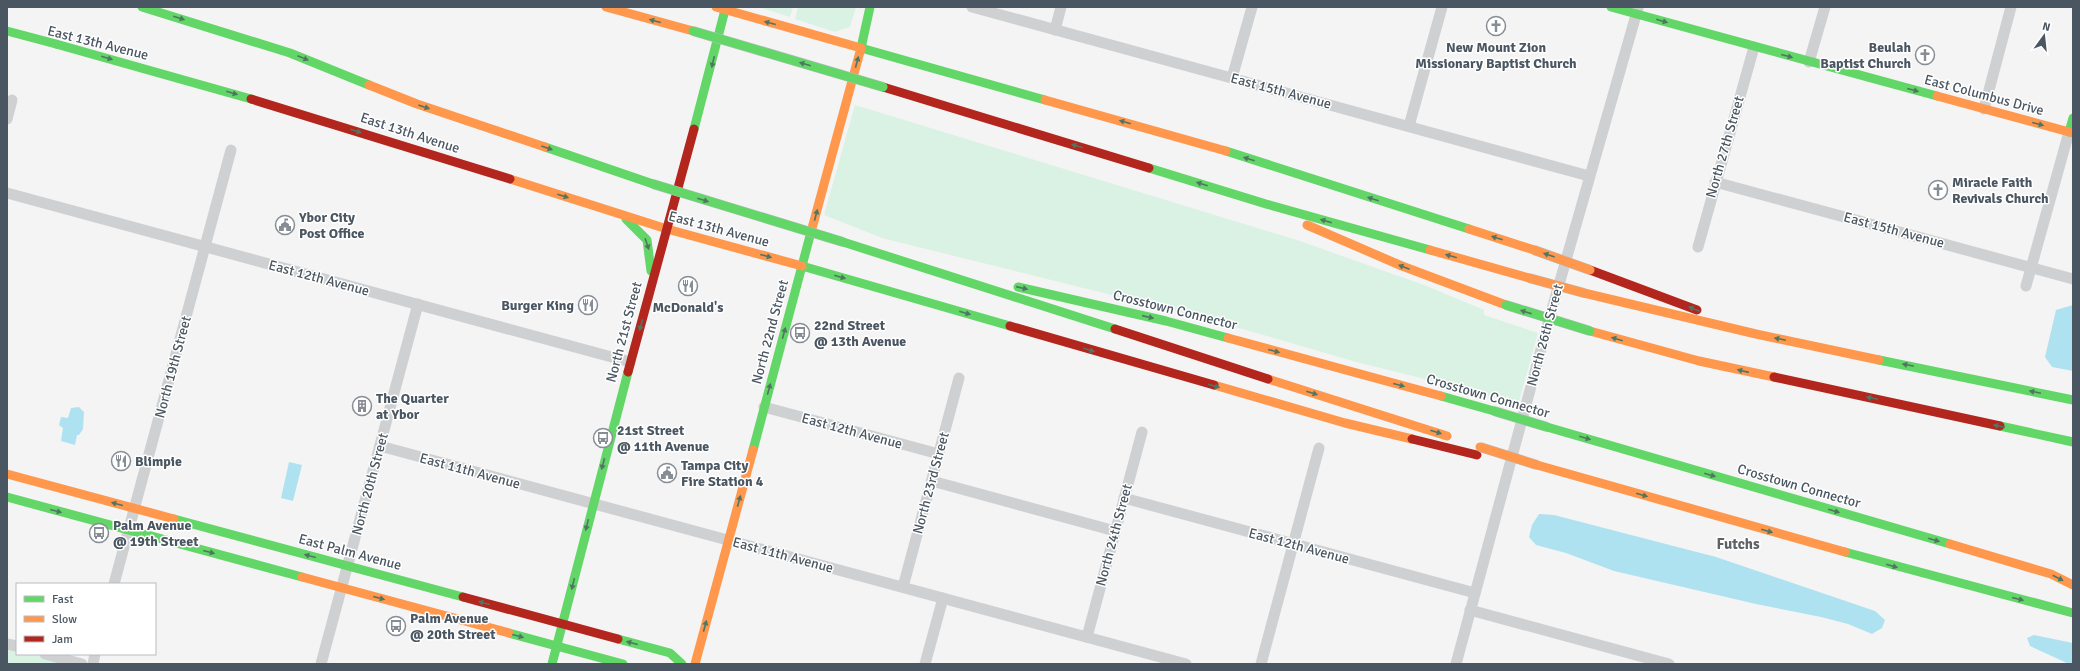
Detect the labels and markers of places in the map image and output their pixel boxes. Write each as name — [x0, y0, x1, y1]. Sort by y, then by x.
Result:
church icon: New Mount Zion Missionary Baptist Church — [1485, 15, 1507, 37]
place label: New Mount Zion Missionary Baptist Church — [1415, 39, 1577, 72]
place label: Beulah Baptist Church — [1820, 39, 1911, 72]
church icon: Beulah Baptist Church — [1914, 44, 1936, 66]
place label: Miracle Faith Revivals Church — [1952, 174, 2049, 207]
church icon: Miracle Faith Revivals Church — [1927, 179, 1949, 201]
place label: Ybor City Post Office — [298, 209, 365, 242]
public building icon: Ybor City Post Office — [274, 214, 296, 236]
restaurant icon: McDonald's — [677, 275, 699, 297]
restaurant icon: Burger King — [577, 294, 599, 316]
place label: Burger King — [501, 297, 574, 314]
place label: McDonald's — [652, 299, 724, 316]
place label: 22nd Street @ 13th Avenue — [814, 317, 906, 350]
bus stop icon: 22nd Street @ 13th Avenue — [789, 322, 811, 344]
place label: The Quarter at Ybor — [376, 390, 449, 423]
building icon: The Quarter at Ybor — [351, 395, 373, 417]
place label: 21st Street @ 11th Avenue — [617, 422, 709, 455]
bus stop icon: 21st Street @ 11th Avenue — [592, 427, 614, 449]
restaurant icon: Blimpie — [110, 450, 132, 472]
place label: Blimpie — [135, 453, 182, 470]
place label: Tampa City Fire Station 4 — [681, 457, 764, 490]
public building icon: Tampa City Fire Station 4 — [656, 462, 678, 484]
place label: Palm Avenue @ 19th Street — [113, 517, 199, 550]
bus stop icon: Palm Avenue @ 19th Street — [88, 522, 110, 544]
place label: Palm Avenue @ 20th Street — [410, 610, 496, 643]
bus stop icon: Palm Avenue @ 20th Street — [385, 615, 407, 637]

